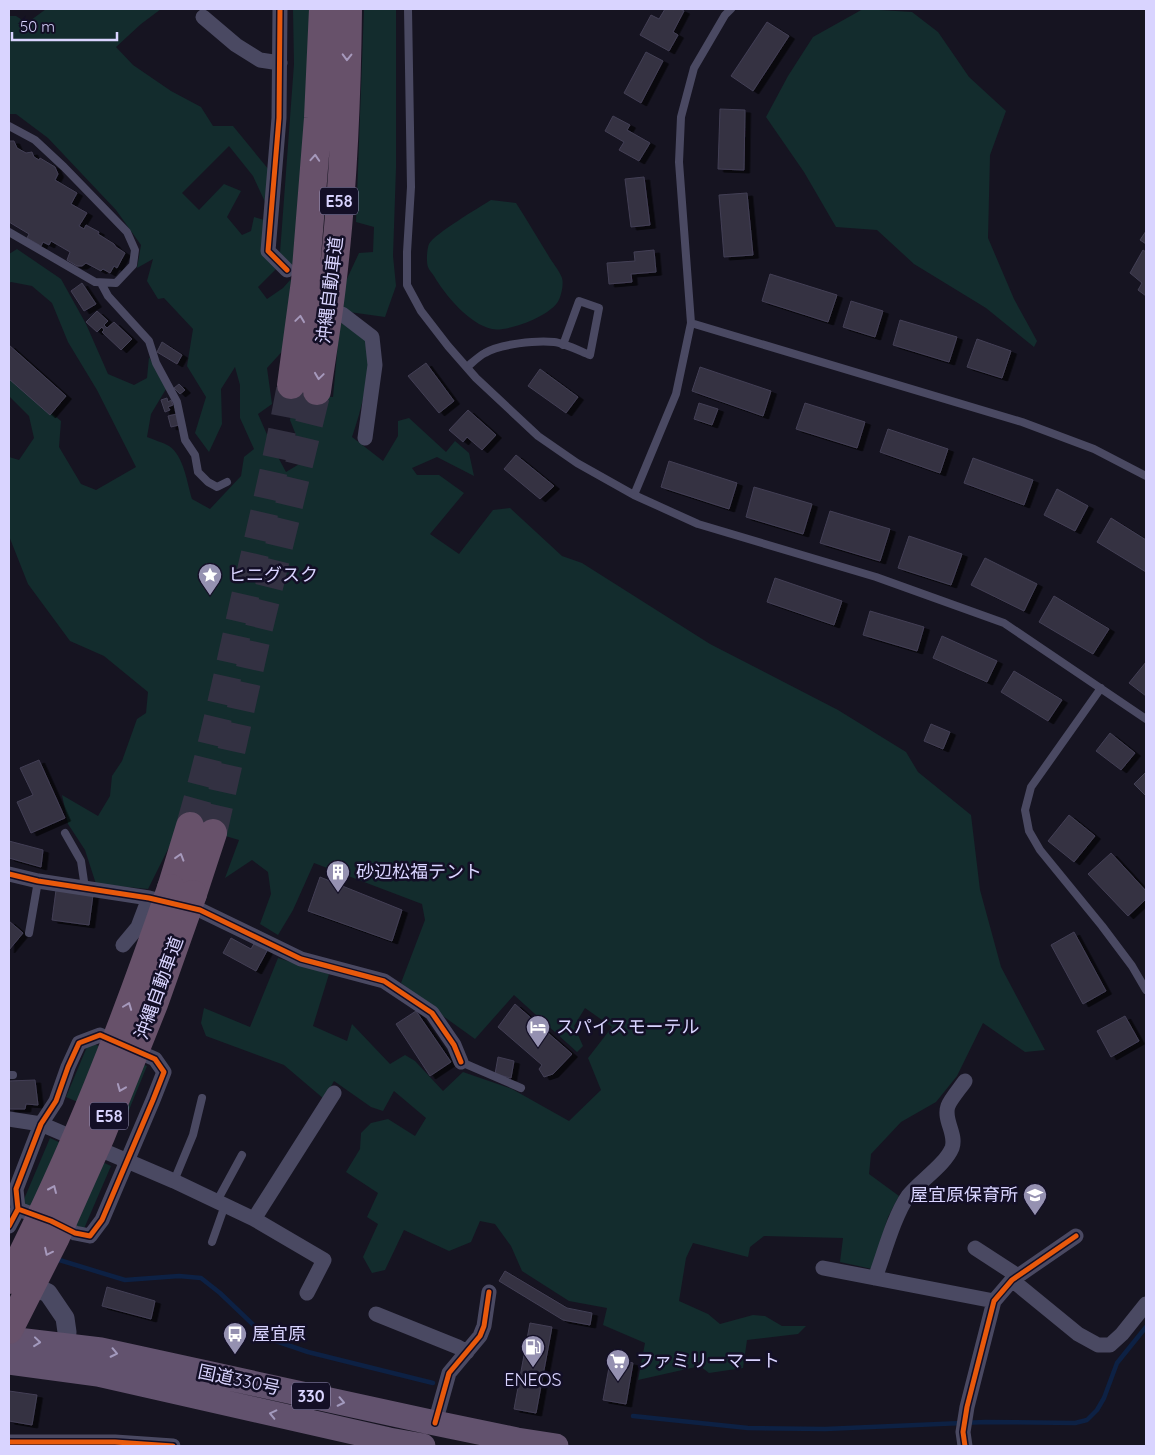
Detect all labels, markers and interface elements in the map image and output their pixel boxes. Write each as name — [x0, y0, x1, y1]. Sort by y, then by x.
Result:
scale bar — [12, 10, 118, 42]
text: 50 m — [20, 17, 55, 36]
one-way arrow — [342, 54, 353, 62]
one-way arrow — [310, 153, 321, 161]
road number: E58 — [320, 188, 358, 215]
street label: 沖縄自動車道 — [312, 235, 347, 345]
one-way arrow — [294, 315, 305, 323]
one-way arrow — [314, 372, 325, 380]
place icon: ヒニグスク — [197, 562, 223, 596]
place label: ヒニグスク — [228, 563, 318, 586]
one-way arrow — [175, 853, 185, 862]
building icon: 砂辺松福テント — [325, 859, 351, 893]
place label: 砂辺松福テント — [356, 860, 482, 883]
street label: 沖縄自動車道 — [129, 933, 188, 1043]
one-way arrow — [122, 1002, 132, 1011]
hotel icon: スパイスモーテル — [525, 1014, 551, 1048]
place label: スパイスモーテル — [556, 1015, 699, 1038]
one-way arrow — [116, 1083, 127, 1092]
road number: E58 — [90, 1102, 128, 1130]
school or university icon: 屋宜原保育所 — [1022, 1182, 1048, 1216]
place label: 屋宜原保育所 — [910, 1183, 1018, 1206]
one-way arrow — [46, 1185, 57, 1194]
one-way arrow — [44, 1247, 54, 1256]
bus stop icon: 屋宜原 — [222, 1321, 248, 1355]
place label: 屋宜原 — [252, 1322, 306, 1345]
fuel station icon: ENEOS — [520, 1334, 546, 1368]
one-way arrow — [34, 1336, 42, 1347]
one-way arrow — [109, 1347, 118, 1358]
supermarket icon: ファミリーマート — [605, 1348, 631, 1382]
place label: ファミリーマート — [636, 1349, 780, 1372]
street label: 国道330号 — [196, 1360, 282, 1399]
place label: ENEOS — [504, 1368, 562, 1391]
road number: 330 — [292, 1382, 330, 1410]
one-way arrow — [337, 1396, 346, 1407]
one-way arrow — [268, 1409, 277, 1420]

